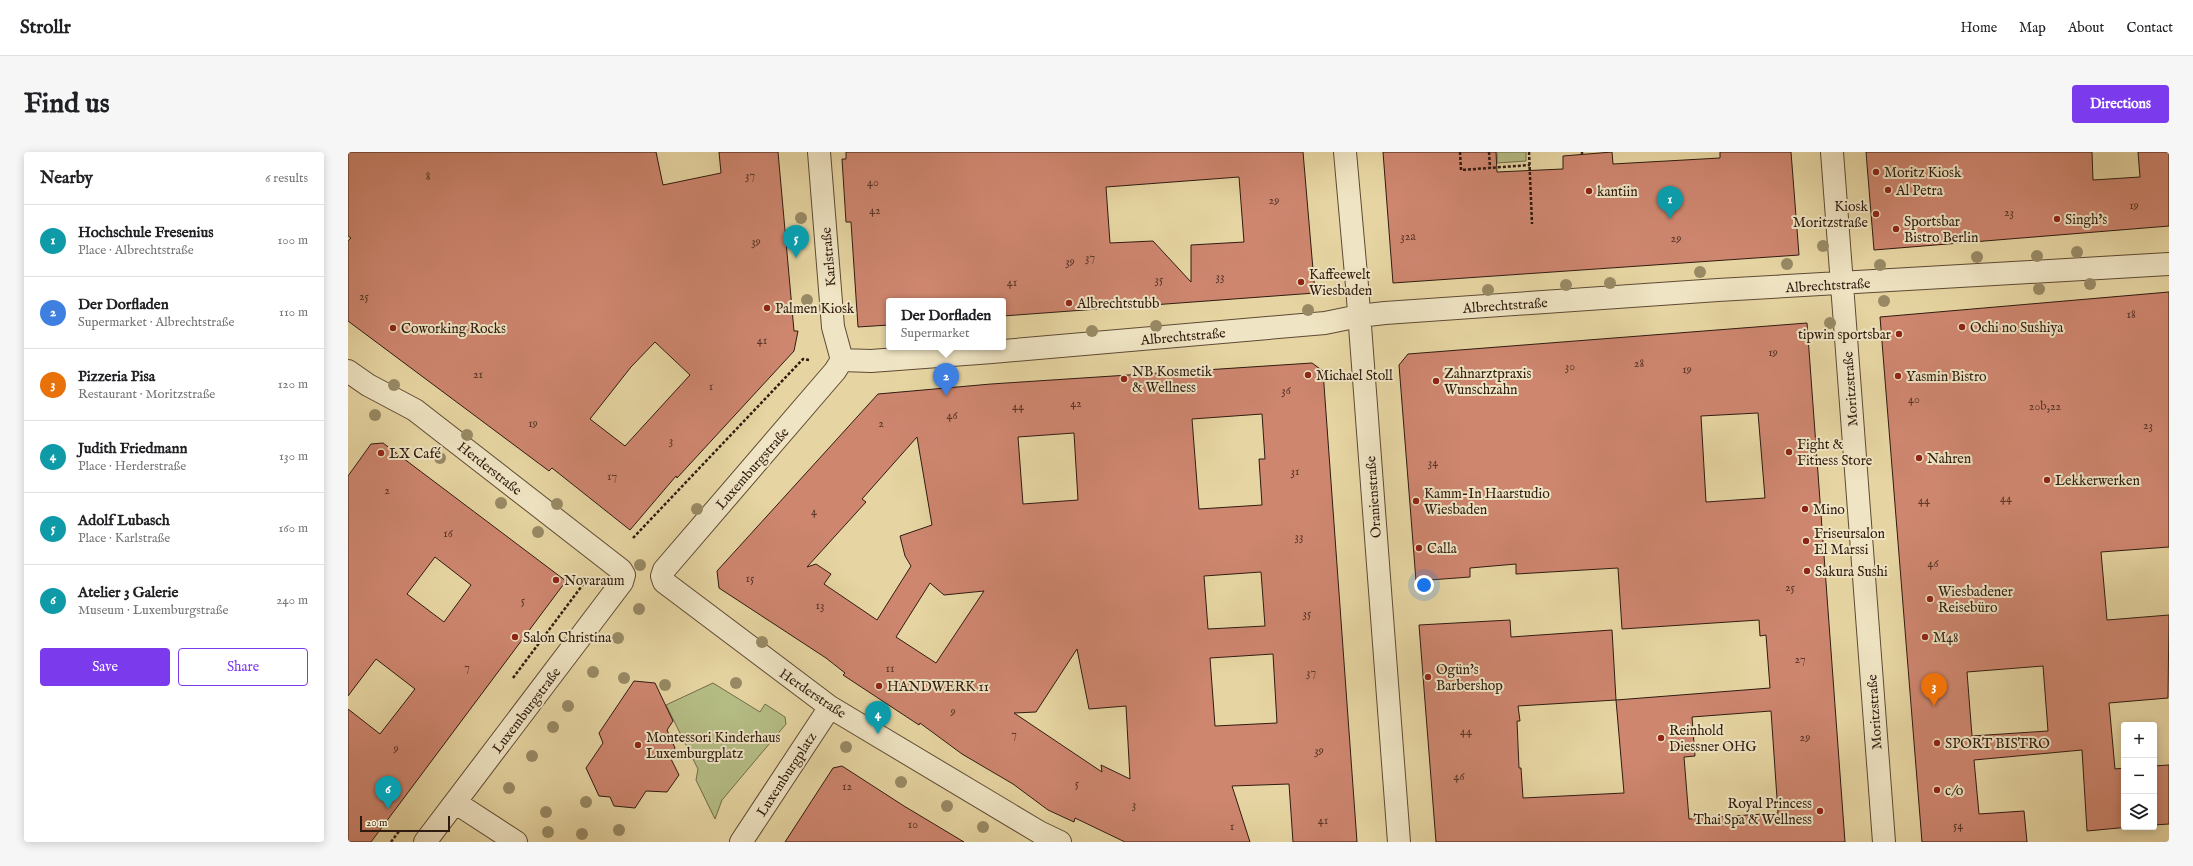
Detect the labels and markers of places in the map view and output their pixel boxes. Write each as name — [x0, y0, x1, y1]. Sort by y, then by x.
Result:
place label: Moritz Kiosk — [1884, 164, 1962, 182]
marker: Moritz Kiosk — [1871, 167, 1881, 177]
place label: Al Petra — [1895, 182, 1944, 200]
place label: kantiin — [1597, 183, 1638, 201]
marker: Al Petra — [1883, 185, 1893, 195]
marker: kantiin — [1584, 186, 1594, 196]
pin: 1 — [1657, 186, 1683, 219]
place label: Kiosk Moritzstraße — [1793, 198, 1869, 232]
marker: Kiosk Moritzstraße — [1871, 209, 1881, 219]
place label: Singh's — [2065, 211, 2107, 229]
place label: Sportsbar Bistro Berlin — [1904, 213, 1979, 247]
marker: Singh's — [2052, 214, 2062, 224]
marker: Sportsbar Bistro Berlin — [1891, 224, 1901, 234]
pin: 5 — [783, 225, 809, 258]
place label: Kaffeewelt Wiesbaden — [1309, 266, 1373, 300]
marker: Kaffeewelt Wiesbaden — [1296, 277, 1306, 287]
place label: Albrechtstubb — [1076, 295, 1159, 313]
marker: Albrechtstubb — [1064, 298, 1074, 308]
place label: Palmen Kiosk — [775, 300, 855, 318]
marker: Palmen Kiosk — [762, 303, 772, 313]
place label: Ochi no Sushiya — [1970, 319, 2064, 337]
place label: Coworking Rocks — [401, 320, 506, 338]
marker: Ochi no Sushiya — [1957, 322, 1967, 332]
marker: Coworking Rocks — [388, 323, 398, 333]
place label: tipwin sportsbar — [1798, 326, 1891, 344]
marker: tipwin sportsbar — [1894, 329, 1904, 339]
pin: 2 — [933, 363, 959, 396]
place label: NB Kosmetik & Wellness — [1132, 363, 1213, 397]
place label: Zahnarztpraxis Wunschzahn — [1444, 365, 1532, 399]
place label: Michael Stoll — [1316, 367, 1393, 385]
place label: Yasmin Bistro — [1906, 368, 1987, 386]
marker: Michael Stoll — [1303, 370, 1313, 380]
marker: Yasmin Bistro — [1893, 371, 1903, 381]
marker: NB Kosmetik & Wellness — [1119, 374, 1129, 384]
marker: Zahnarztpraxis Wunschzahn — [1431, 376, 1441, 386]
place label: Fight & Fitness Store — [1797, 436, 1873, 470]
place label: LX Café — [389, 445, 441, 463]
marker: Fight & Fitness Store — [1784, 447, 1794, 457]
marker: LX Café — [376, 448, 386, 458]
place label: Nahren — [1927, 450, 1972, 468]
marker: Nahren — [1914, 453, 1924, 463]
place label: Lekkerwerken — [2055, 472, 2140, 490]
marker: Lekkerwerken — [2042, 475, 2052, 485]
place label: Kamm-In Haarstudio Wiesbaden — [1424, 485, 1550, 519]
marker: Kamm-In Haarstudio Wiesbaden — [1411, 496, 1421, 506]
place label: Mino — [1813, 501, 1845, 519]
marker: Mino — [1800, 504, 1810, 514]
place label: Friseursalon El Marssi — [1814, 525, 1886, 559]
marker: Friseursalon El Marssi — [1801, 536, 1811, 546]
place label: Calla — [1427, 540, 1458, 558]
marker: Calla — [1414, 543, 1424, 553]
place label: Sakura Sushi — [1815, 563, 1888, 581]
marker: Sakura Sushi — [1802, 566, 1812, 576]
place label: Novaraum — [564, 572, 625, 590]
marker: Novaraum — [551, 575, 561, 585]
place label: Wiesbadener Reisebüro — [1938, 583, 2013, 617]
marker: Wiesbadener Reisebüro — [1925, 594, 1935, 604]
place label: Salon Christina — [523, 629, 612, 647]
place label: M48 — [1933, 629, 1959, 647]
marker: Salon Christina — [510, 632, 520, 642]
marker: M48 — [1920, 632, 1930, 642]
place label: Ogün's Barbershop — [1436, 661, 1503, 695]
marker: Ogün's Barbershop — [1423, 672, 1433, 682]
pin: 3 — [1921, 673, 1947, 706]
place label: HANDWERK 11 — [887, 678, 989, 696]
marker: HANDWERK 11 — [874, 681, 884, 691]
pin: 4 — [865, 701, 891, 734]
place label: Reinhold Diessner OHG — [1669, 722, 1758, 756]
place label: Montessori Kinderhaus Luxemburgplatz — [646, 729, 781, 763]
marker: Reinhold Diessner OHG — [1656, 733, 1666, 743]
place label: SPORT BISTRO — [1945, 735, 2050, 753]
marker: SPORT BISTRO — [1932, 738, 1942, 748]
marker: Montessori Kinderhaus Luxemburgplatz — [633, 740, 643, 750]
pin: 6 — [375, 776, 401, 809]
place label: c/o — [1945, 782, 1964, 800]
marker: c/o — [1932, 785, 1942, 795]
place label: Royal Princess Thai Spa & Wellness — [1694, 795, 1812, 829]
marker: Royal Princess Thai Spa & Wellness — [1815, 806, 1825, 816]

